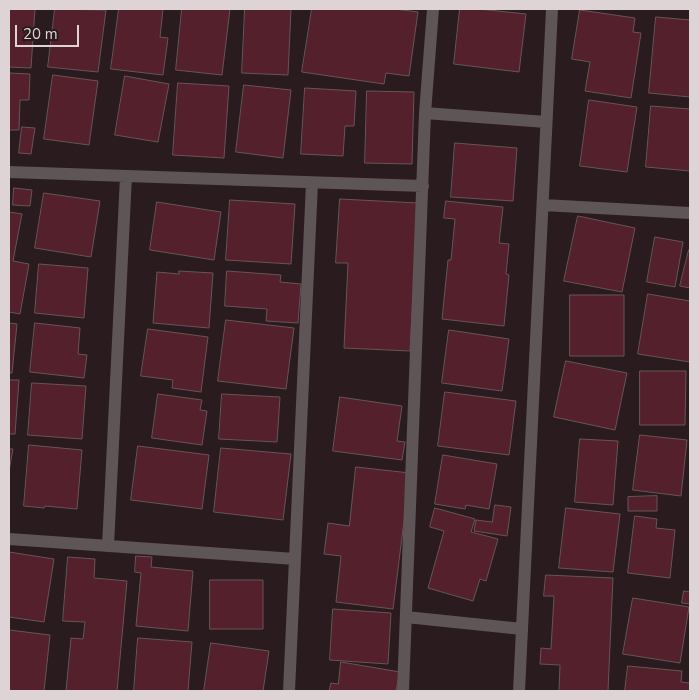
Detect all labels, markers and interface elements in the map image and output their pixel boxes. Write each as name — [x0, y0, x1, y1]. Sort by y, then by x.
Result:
scale bar — [18, 15, 81, 47]
text: 20 m — [23, 24, 58, 44]

